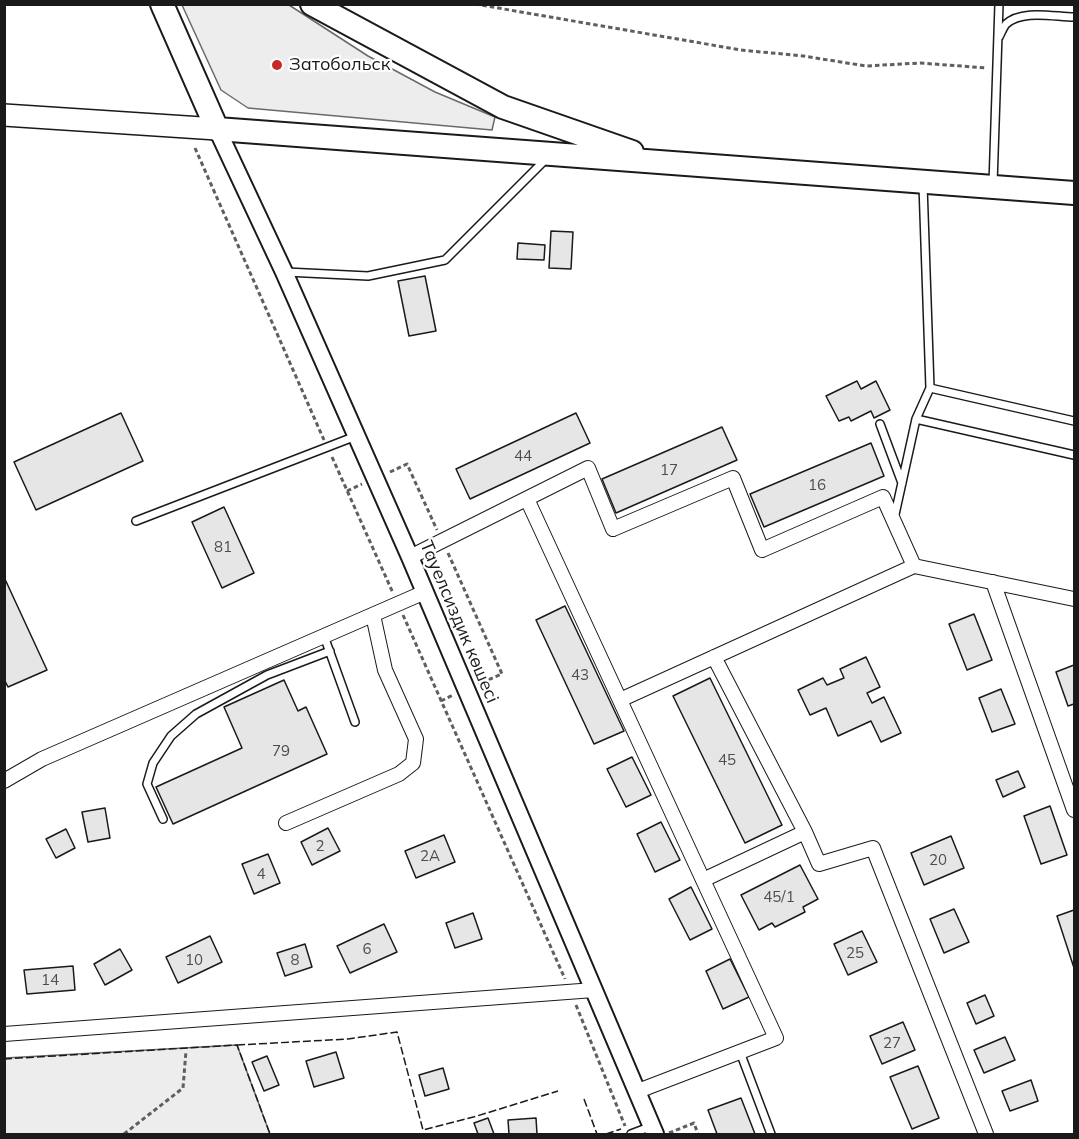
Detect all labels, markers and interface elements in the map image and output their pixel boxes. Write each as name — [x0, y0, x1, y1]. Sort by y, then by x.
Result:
place label: Затобольск — [289, 54, 390, 76]
marker: Затобольск — [270, 58, 284, 72]
house number: 44 — [514, 447, 532, 465]
house number: 17 — [660, 461, 678, 479]
house number: 16 — [808, 476, 826, 494]
house number: 81 — [214, 538, 232, 556]
street label: Тауелсиздик көшесі — [415, 538, 503, 706]
house number: 43 — [571, 666, 589, 684]
house number: 79 — [272, 742, 290, 760]
house number: 45 — [718, 751, 736, 769]
house number: 2 — [316, 837, 324, 855]
house number: 2А — [420, 847, 440, 865]
house number: 20 — [929, 851, 947, 869]
house number: 4 — [257, 865, 265, 883]
house number: 45/1 — [763, 888, 795, 906]
house number: 6 — [363, 940, 371, 958]
house number: 25 — [846, 944, 864, 962]
house number: 10 — [185, 951, 203, 969]
house number: 8 — [291, 951, 299, 969]
house number: 14 — [41, 971, 59, 989]
house number: 27 — [883, 1034, 901, 1052]

